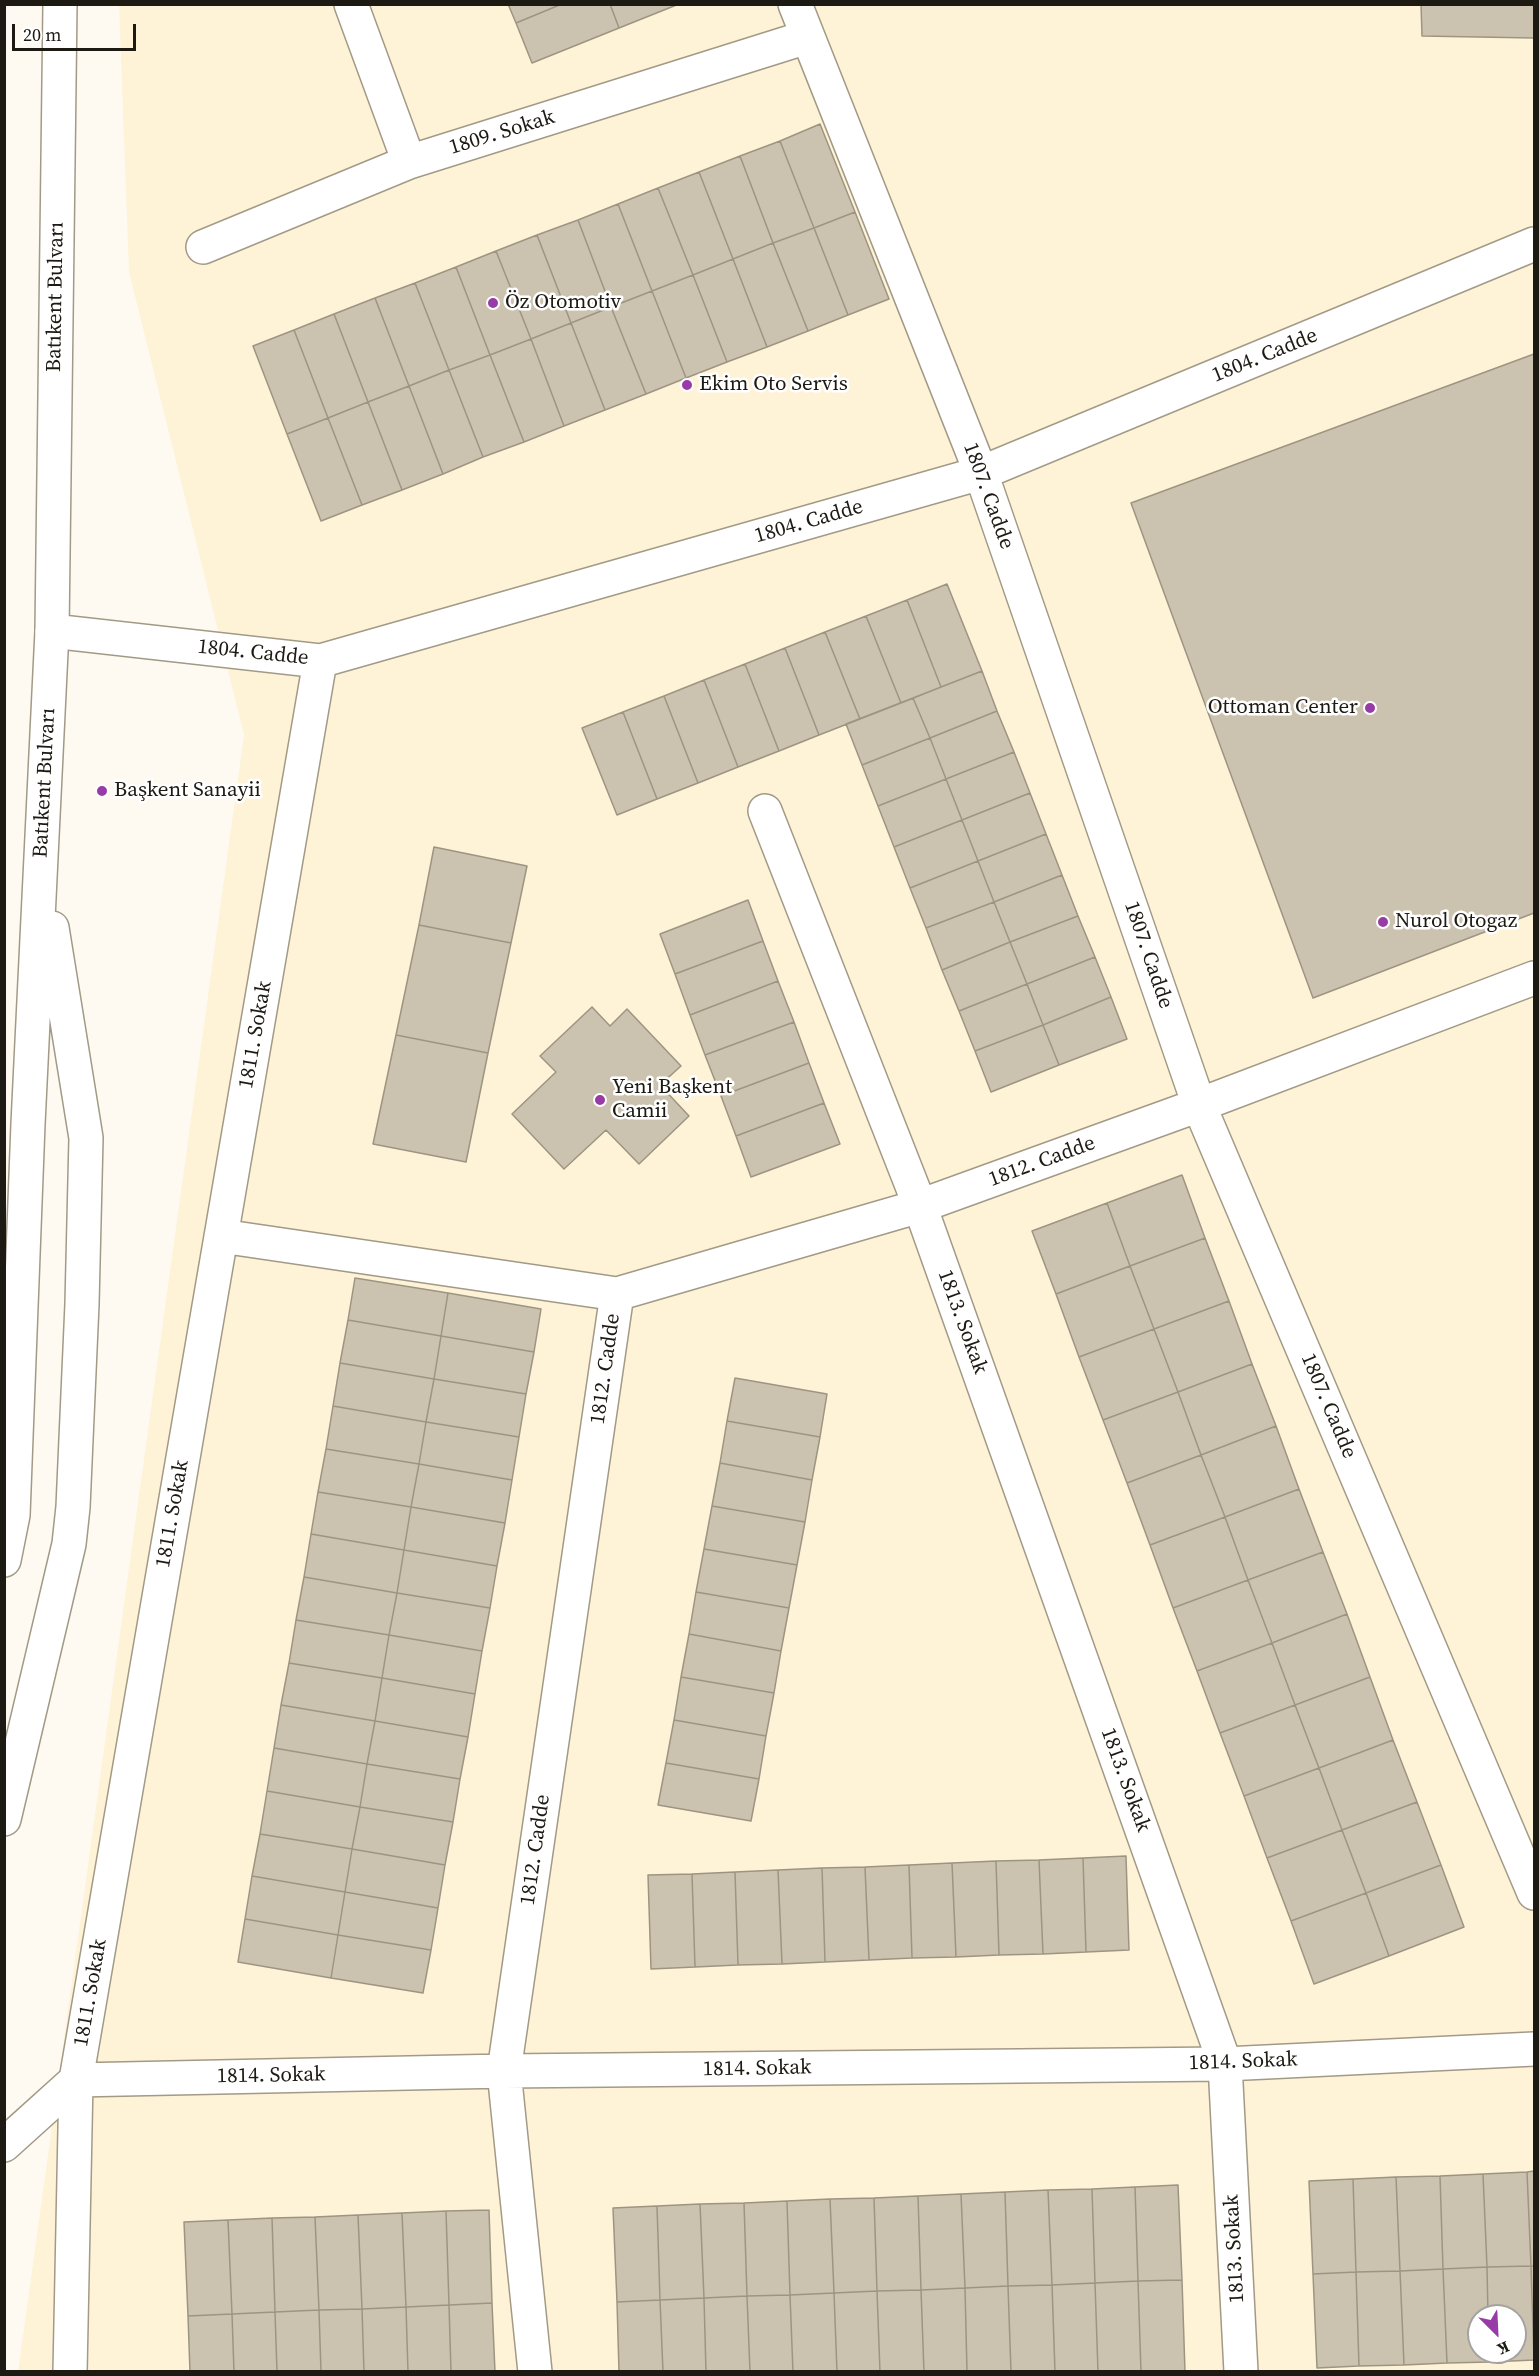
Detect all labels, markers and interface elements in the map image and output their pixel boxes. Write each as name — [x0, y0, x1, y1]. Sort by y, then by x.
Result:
scale bar — [15, 12, 140, 50]
text: 20 m — [23, 22, 61, 47]
street label: 1809. Sokak — [446, 105, 558, 161]
street label: Batıkent Bulvarı — [42, 222, 70, 372]
place label: Öz Otomotiv — [505, 290, 621, 316]
marker: Öz Otomotiv — [486, 296, 500, 310]
street label: 1804. Cadde — [1209, 323, 1321, 389]
place label: Ekim Oto Servis — [699, 372, 848, 398]
marker: Ekim Oto Servis — [680, 378, 694, 392]
street label: 1807. Cadde — [957, 439, 1019, 553]
street label: 1804. Cadde — [752, 494, 866, 550]
street label: 1804. Cadde — [196, 635, 310, 671]
place label: Ottoman Center — [1208, 695, 1358, 721]
marker: Ottoman Center — [1363, 701, 1377, 715]
street label: Batıkent Bulvarı — [28, 707, 62, 859]
place label: Başkent Sanayii — [114, 778, 261, 804]
marker: Başkent Sanayii — [95, 784, 109, 798]
street label: 1807. Cadde — [1118, 898, 1178, 1012]
place label: Nurol Otogaz — [1395, 909, 1517, 935]
marker: Nurol Otogaz — [1376, 915, 1390, 929]
street label: 1811. Sokak — [234, 979, 278, 1091]
place label: Yeni Başkent Camii — [612, 1075, 732, 1125]
marker: Yeni Başkent Camii — [593, 1093, 607, 1107]
street label: 1812. Cadde — [985, 1131, 1099, 1193]
street label: 1813. Sokak — [932, 1267, 992, 1377]
street label: 1812. Cadde — [586, 1312, 626, 1426]
street label: 1807. Cadde — [1295, 1350, 1361, 1462]
street label: 1811. Sokak — [151, 1458, 195, 1570]
street label: 1813. Sokak — [1095, 1725, 1155, 1835]
street label: 1812. Cadde — [516, 1793, 556, 1907]
street label: 1811. Sokak — [69, 1937, 113, 2049]
street label: 1814. Sokak — [1188, 2048, 1298, 2076]
street label: 1814. Sokak — [702, 2055, 812, 2083]
street label: 1814. Sokak — [216, 2062, 326, 2090]
street label: 1813. Sokak — [1220, 2194, 1250, 2304]
north arrow — [1467, 2304, 1527, 2364]
text: K — [1494, 2336, 1513, 2361]

